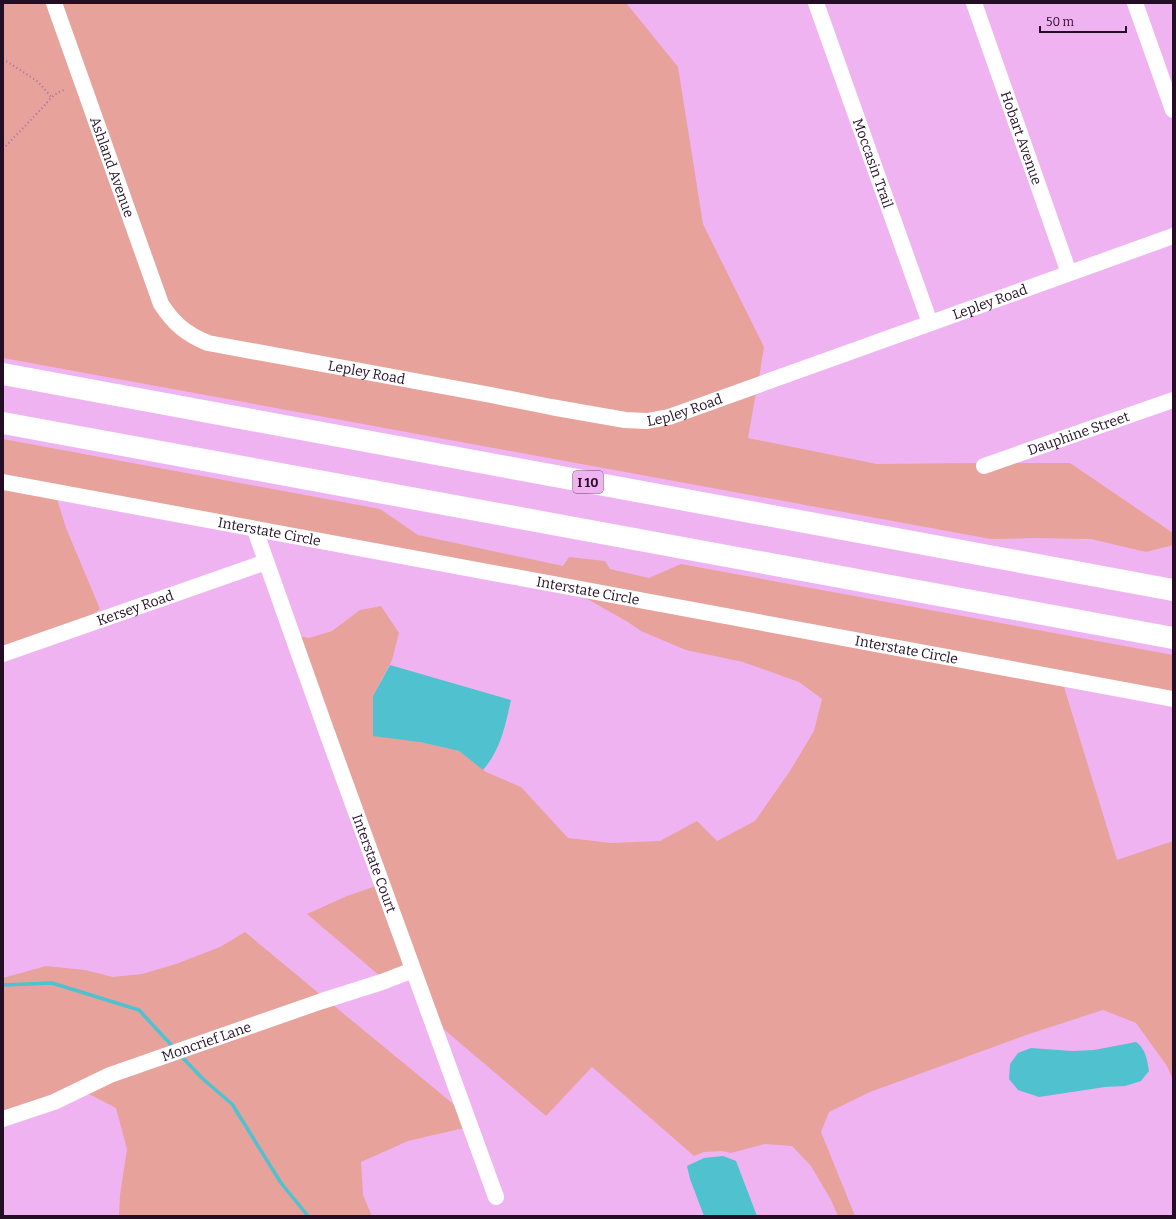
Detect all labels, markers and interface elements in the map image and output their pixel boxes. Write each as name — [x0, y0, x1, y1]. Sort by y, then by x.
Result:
scale bar — [1040, 8, 1126, 34]
text: 50 m — [1046, 15, 1075, 29]
street label: Hobart Avenue — [997, 89, 1045, 187]
street label: Ashland Avenue — [86, 114, 138, 220]
street label: Moccasin Trail — [849, 116, 896, 210]
street label: Lepley Road — [950, 281, 1030, 323]
street label: Lepley Road — [327, 357, 407, 388]
street label: Lepley Road — [646, 391, 725, 430]
street label: Dauphine Street — [1026, 408, 1132, 459]
road number: I 10 — [573, 471, 603, 493]
street label: Interstate Circle — [216, 514, 322, 550]
street label: Interstate Circle — [535, 573, 641, 609]
street label: Kersey Road — [95, 587, 176, 630]
street label: Interstate Circle — [854, 632, 959, 668]
street label: Interstate Court — [348, 812, 400, 915]
street label: Moncrief Lane — [160, 1018, 253, 1065]

